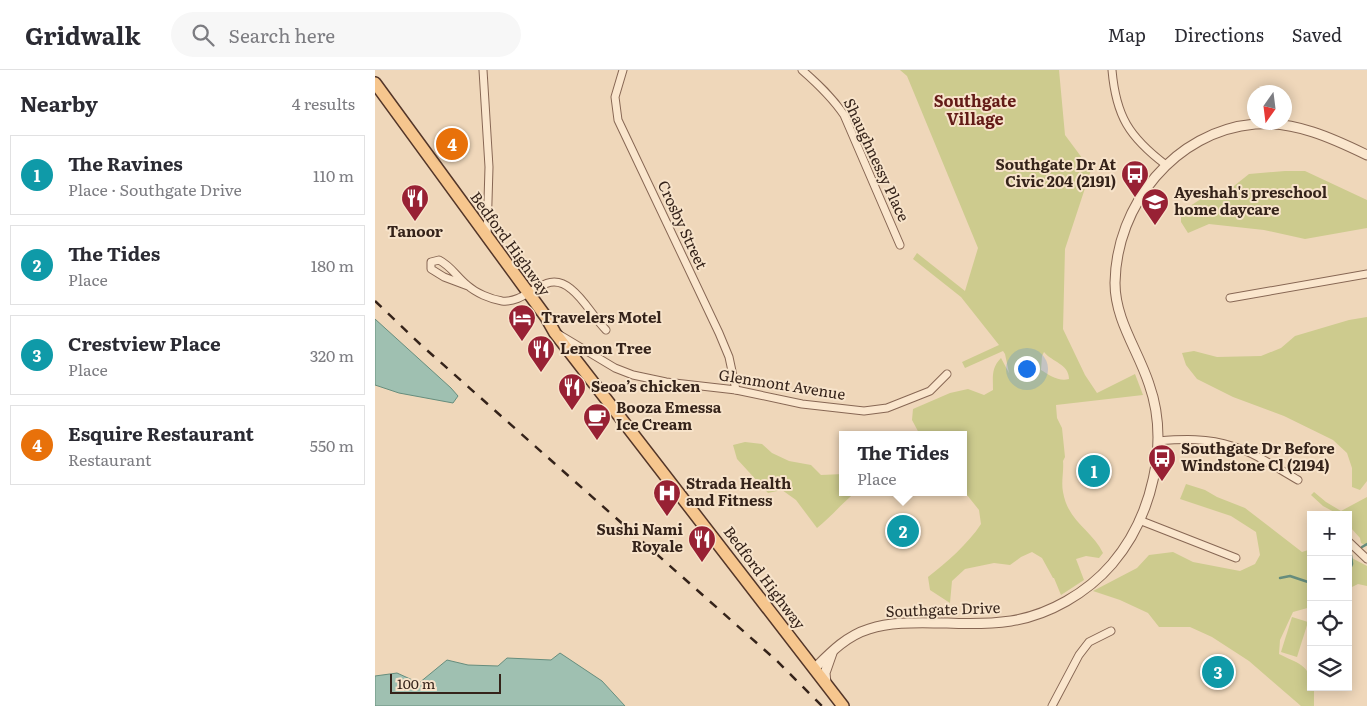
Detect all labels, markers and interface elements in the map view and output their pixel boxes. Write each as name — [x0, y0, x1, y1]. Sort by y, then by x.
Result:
search box — [171, 12, 521, 57]
text: Gridwalk — [25, 17, 141, 52]
icon: search — [189, 21, 217, 49]
text: Search here — [229, 21, 335, 49]
text: Map — [1108, 21, 1146, 48]
text: Directions — [1174, 21, 1264, 48]
text: Saved — [1292, 21, 1342, 48]
north arrow — [1247, 85, 1292, 130]
text: Nearby — [20, 87, 98, 118]
district label: Southgate Village — [934, 88, 1016, 130]
text: 4 results — [292, 91, 355, 115]
street label: Shaughnessy Place — [839, 94, 916, 225]
pin: 4 — [436, 125, 468, 163]
text: The Ravines — [68, 149, 183, 177]
place label: Southgate Dr At Civic 204 (2191) — [996, 152, 1116, 192]
bus stop icon: Southgate Dr At Civic 204 (2191) — [1120, 159, 1150, 198]
text: 1 — [34, 163, 40, 187]
text: 110 m — [313, 163, 354, 187]
street label: Crosby Street — [653, 176, 714, 273]
text: Place · Southgate Drive — [68, 177, 242, 201]
place label: Ayeshah's preschool home daycare — [1174, 180, 1328, 220]
restaurant icon: Tanoor — [400, 183, 430, 222]
street label: Bedford Highway — [465, 186, 557, 300]
school or university icon: Ayeshah's preschool home daycare — [1140, 187, 1170, 226]
place label: Tanoor — [387, 219, 443, 242]
text: The Tides — [68, 239, 160, 267]
text: 2 — [33, 253, 41, 277]
text: 180 m — [311, 253, 354, 277]
text: Place — [68, 267, 108, 291]
hotel icon: Travelers Motel — [507, 303, 537, 342]
place label: Travelers Motel — [541, 305, 662, 328]
text: Crestview Place — [68, 329, 221, 357]
restaurant icon: Lemon Tree — [526, 334, 556, 373]
place label: Lemon Tree — [560, 336, 652, 359]
text: 3 — [33, 343, 41, 367]
text: 320 m — [310, 343, 354, 367]
your location — [1014, 356, 1040, 382]
text: Place — [68, 357, 108, 381]
street label: Glenmont Avenue — [717, 362, 847, 405]
restaurant icon: Seoa’s chicken — [557, 372, 587, 411]
place label: Seoa’s chicken — [591, 374, 701, 397]
place label: Booza Emessa Ice Cream — [616, 395, 722, 435]
cafe icon: Booza Emessa Ice Cream — [582, 402, 612, 441]
text: Esquire Restaurant — [68, 419, 254, 447]
popup — [839, 431, 967, 496]
text: 4 — [32, 433, 42, 457]
text: 550 m — [310, 433, 354, 457]
place label: Southgate Dr Before Windstone Cl (2194) — [1181, 436, 1335, 476]
text: The Tides — [857, 438, 949, 466]
bus stop icon: Southgate Dr Before Windstone Cl (2194) — [1147, 443, 1177, 482]
text: Restaurant — [68, 447, 152, 471]
pin: 1 — [1078, 452, 1110, 490]
text: Place — [857, 466, 897, 490]
place label: Strada Health and Fitness — [686, 471, 791, 511]
hospital icon: Strada Health and Fitness — [652, 478, 682, 517]
map controls — [1307, 511, 1352, 691]
button: + — [1307, 511, 1352, 556]
pin: 2 — [887, 512, 919, 550]
place label: Sushi Nami Royale — [596, 517, 684, 557]
street label: Bedford Highway — [719, 521, 812, 634]
restaurant icon: Sushi Nami Royale — [687, 524, 717, 563]
button: − — [1307, 556, 1352, 601]
street label: Southgate Drive — [885, 595, 1001, 622]
button: locate — [1307, 601, 1352, 646]
button: layers — [1307, 646, 1352, 691]
pin: 3 — [1202, 653, 1234, 691]
scale bar — [390, 671, 501, 694]
text: 100 m — [397, 673, 435, 693]

